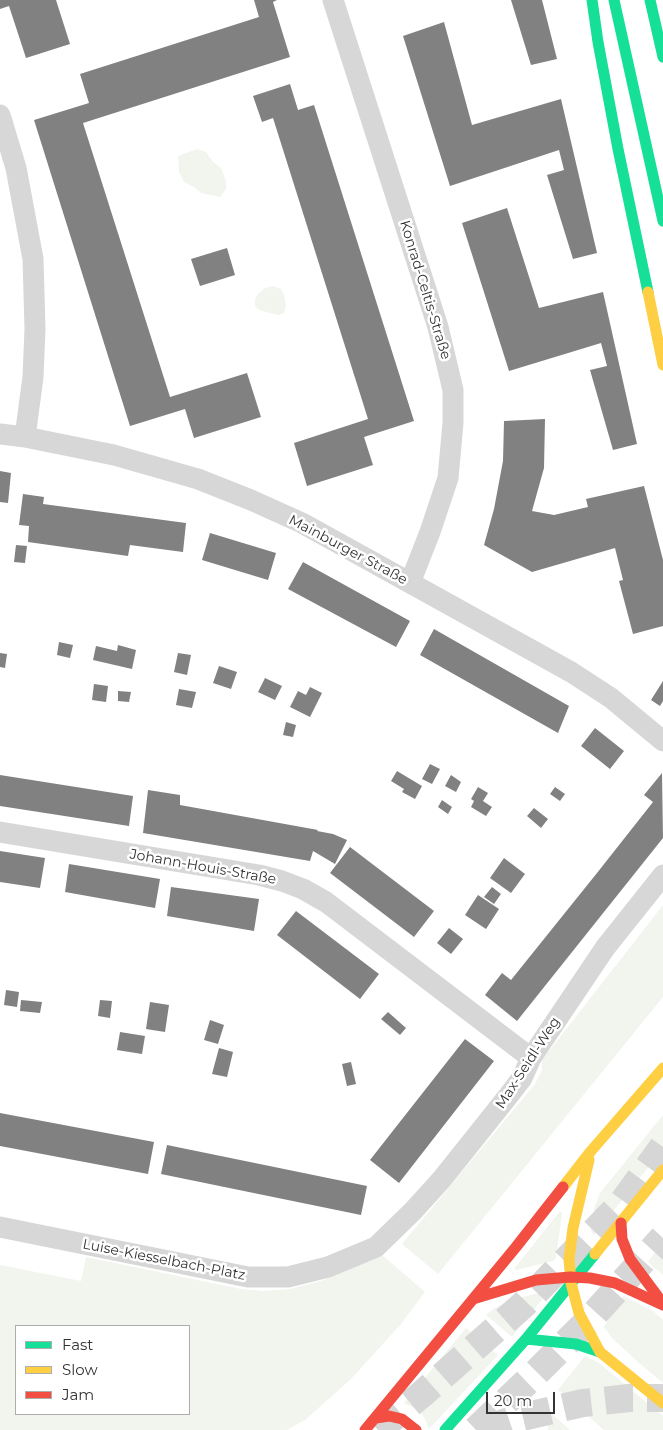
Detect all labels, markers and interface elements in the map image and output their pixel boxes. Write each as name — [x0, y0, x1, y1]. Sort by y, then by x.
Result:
street label: Konrad-Celtis-Straße — [396, 218, 454, 362]
street label: Mainburger Straße — [286, 512, 410, 588]
street label: Johann-Houis-Straße — [128, 846, 278, 888]
street label: Max-Seidl-Weg — [492, 1014, 564, 1112]
street label: Luise-Kiesselbach-Platz — [81, 1236, 247, 1284]
legend — [15, 1325, 190, 1415]
text: Fast — [62, 1335, 93, 1354]
text: Slow — [62, 1360, 98, 1379]
scale bar — [488, 1382, 557, 1414]
text: Jam — [62, 1385, 94, 1404]
text: 20 m — [494, 1391, 532, 1410]

